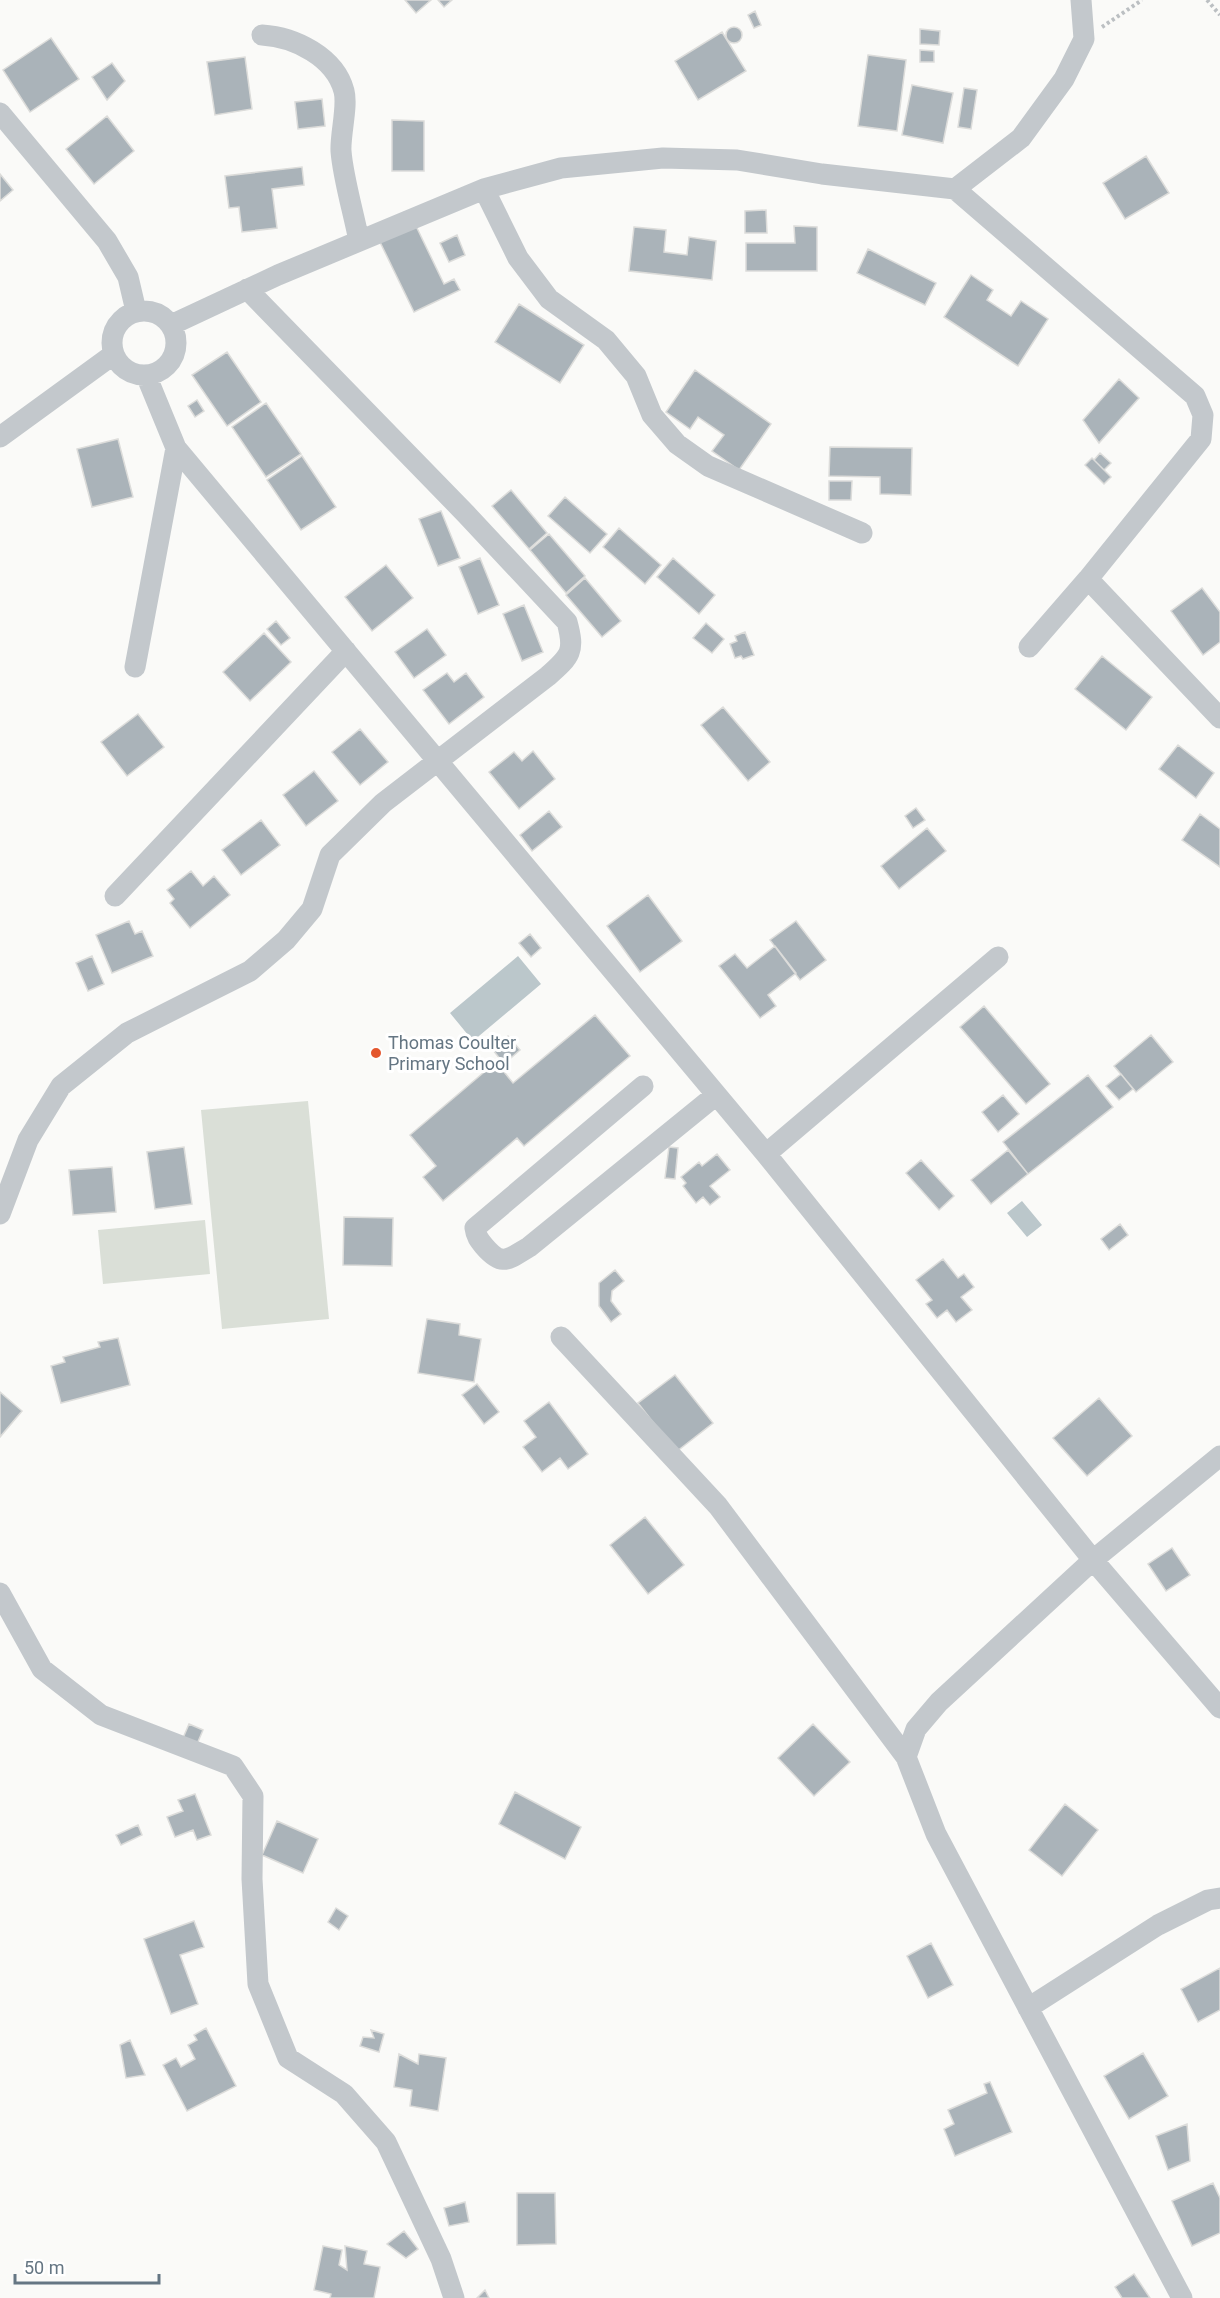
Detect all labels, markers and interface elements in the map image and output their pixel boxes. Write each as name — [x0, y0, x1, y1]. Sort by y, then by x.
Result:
place label: Thomas Coulter Primary School — [388, 1032, 516, 1074]
marker: Thomas Coulter Primary School — [369, 1046, 383, 1060]
scale bar — [15, 2247, 159, 2285]
text: 50 m — [24, 2257, 64, 2278]

